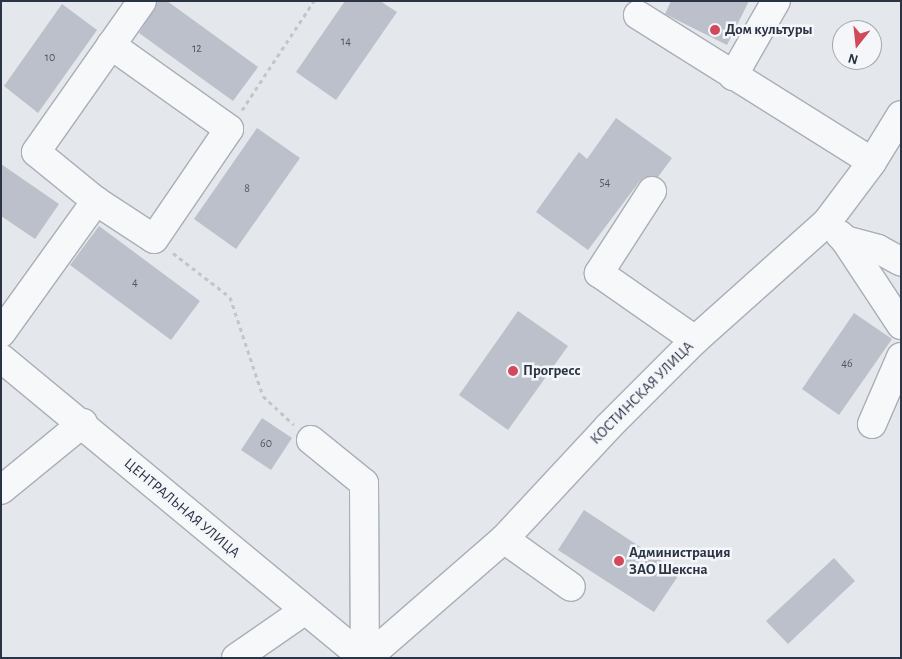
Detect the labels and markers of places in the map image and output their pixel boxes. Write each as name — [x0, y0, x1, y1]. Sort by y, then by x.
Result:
place label: Дом культуры — [725, 21, 813, 39]
marker: Дом культуры — [709, 24, 721, 36]
place label: Прогресс — [523, 362, 580, 380]
marker: Прогресс — [507, 365, 519, 377]
place label: Администрация ЗАО Шексна — [629, 543, 731, 578]
marker: Администрация ЗАО Шексна — [613, 555, 625, 567]

